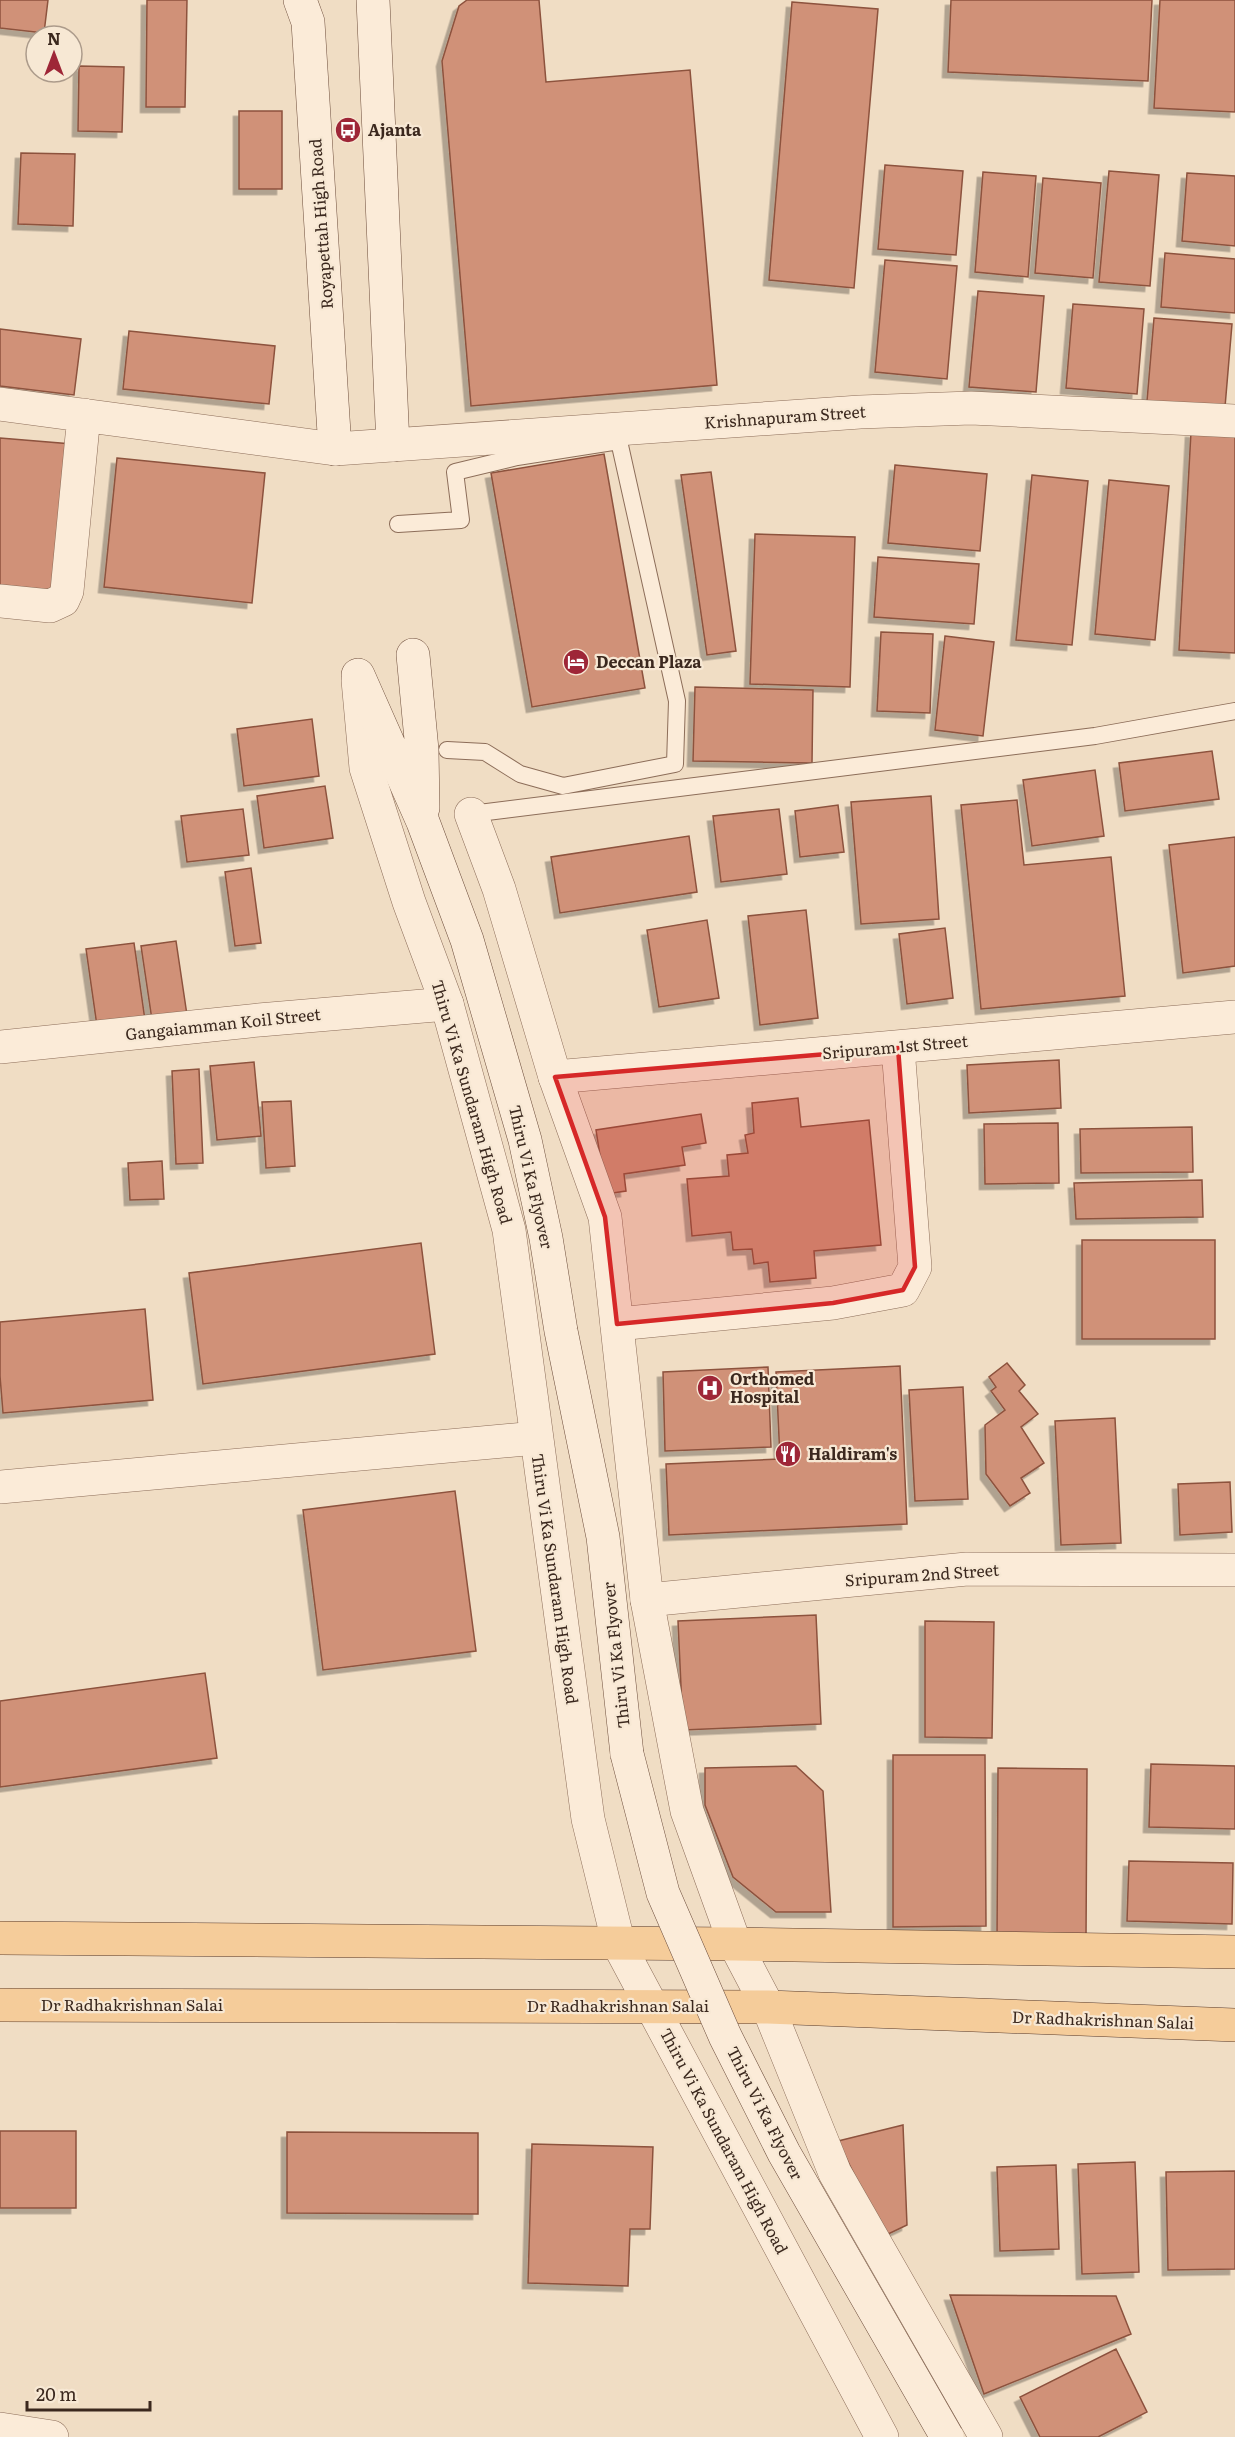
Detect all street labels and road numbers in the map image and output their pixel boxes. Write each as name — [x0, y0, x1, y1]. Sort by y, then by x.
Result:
street label: Royapettah High Road — [302, 138, 338, 310]
street label: Krishnapuram Street — [703, 398, 867, 434]
street label: Thiru Vi Ka Sundaram High Road — [427, 977, 519, 1227]
street label: Gangaiamman Koil Street — [124, 1001, 322, 1045]
street label: Sripuram 1st Street — [821, 1028, 969, 1064]
street label: Thiru Vi Ka Flyover — [504, 1103, 560, 1251]
street label: Thiru Vi Ka Sundaram High Road — [527, 1452, 586, 1706]
street label: Sripuram 2nd Street — [844, 1557, 1000, 1591]
street label: Thiru Vi Ka Flyover — [595, 1580, 635, 1729]
street label: Dr Radhakrishnan Salai — [41, 1992, 223, 2016]
street label: Dr Radhakrishnan Salai — [527, 1993, 709, 2017]
street label: Dr Radhakrishnan Salai — [1012, 2004, 1195, 2034]
street label: Thiru Vi Ka Sundaram High Road — [655, 2023, 795, 2258]
street label: Thiru Vi Ka Flyover — [722, 2042, 810, 2184]

